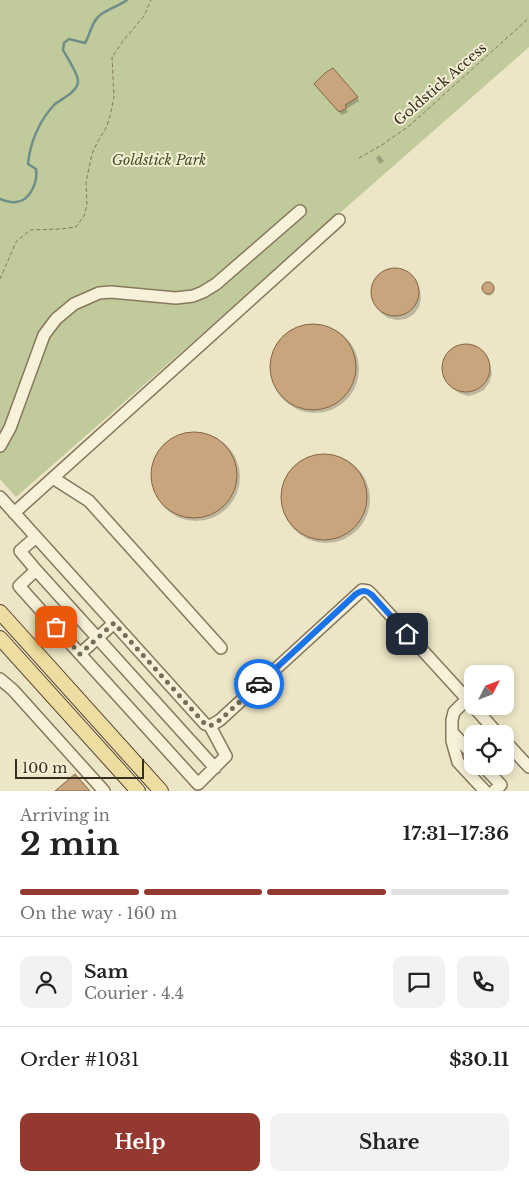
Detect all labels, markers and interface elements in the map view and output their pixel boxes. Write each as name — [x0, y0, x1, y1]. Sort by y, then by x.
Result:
street label: Goldstick Access — [390, 39, 490, 129]
park label: Goldstick Park — [112, 151, 206, 169]
pin — [35, 606, 77, 648]
icon: bag — [42, 613, 70, 641]
pin — [386, 613, 428, 655]
icon: home — [393, 620, 421, 648]
courier — [234, 659, 284, 709]
north arrow — [464, 665, 514, 715]
map controls — [464, 665, 514, 775]
icon: car — [245, 670, 273, 698]
button: locate — [464, 725, 514, 775]
scale bar — [15, 756, 144, 779]
text: 100 m — [22, 759, 67, 777]
text: Arriving in — [20, 805, 110, 825]
text: 17:31–17:36 — [403, 822, 509, 845]
text: 2 min — [20, 824, 120, 864]
text: On the way · 160 m — [20, 903, 177, 923]
button: person — [20, 956, 72, 1008]
button: chat — [393, 956, 445, 1008]
button: phone — [457, 956, 509, 1008]
text: Sam — [84, 960, 129, 983]
text: Courier · 4.4 — [84, 983, 184, 1003]
text: Order #1031 — [20, 1048, 139, 1071]
text: $30.11 — [449, 1048, 509, 1071]
button: Help — [20, 1113, 260, 1171]
button: Share — [270, 1113, 509, 1171]

